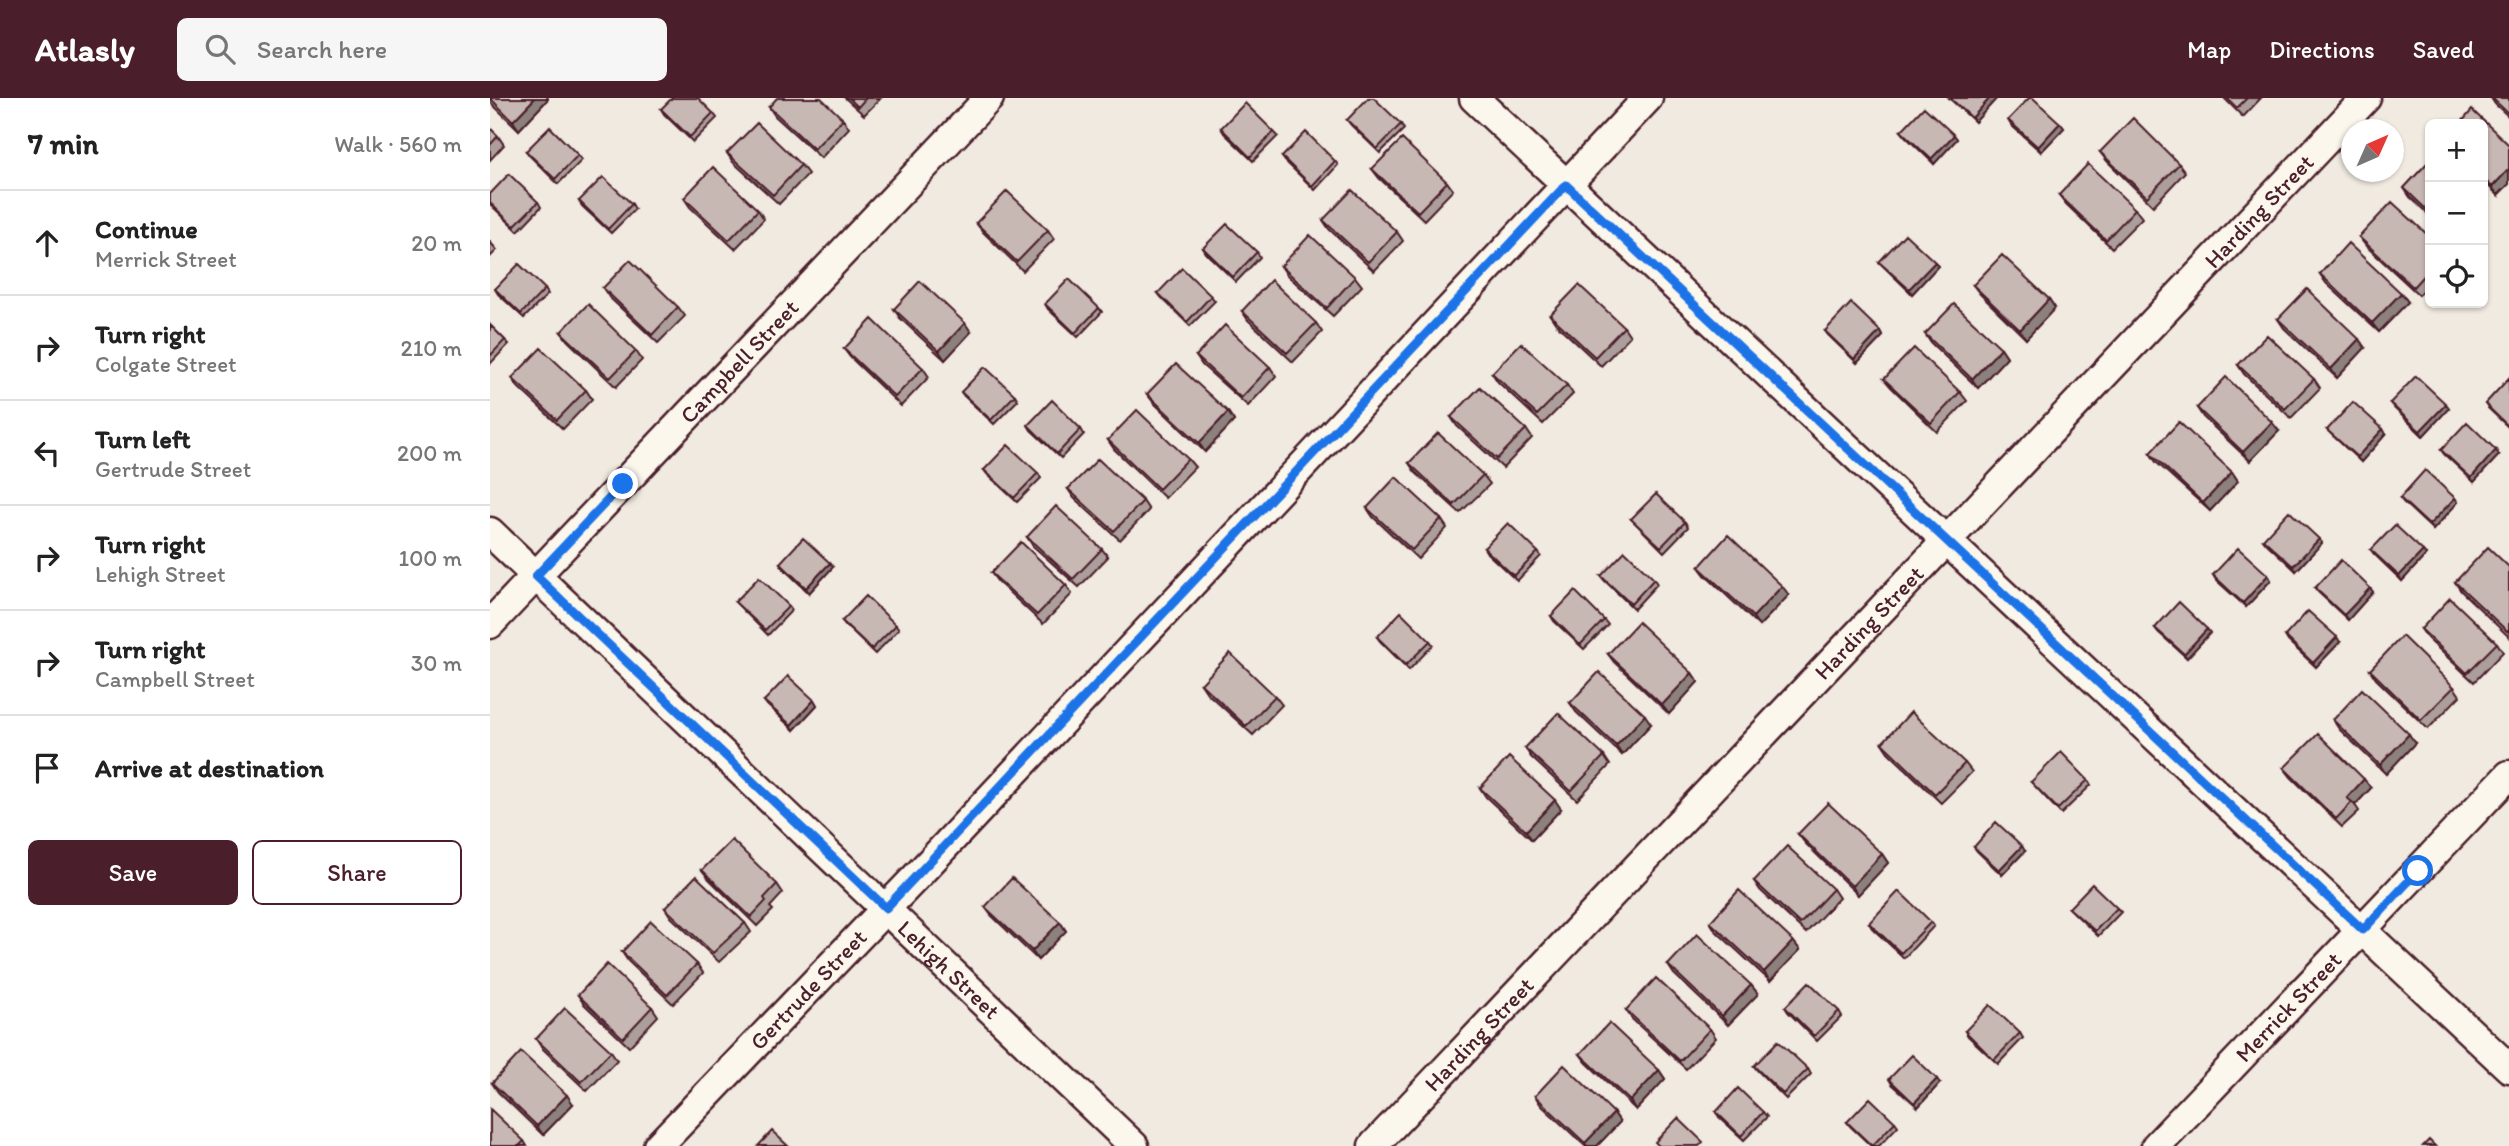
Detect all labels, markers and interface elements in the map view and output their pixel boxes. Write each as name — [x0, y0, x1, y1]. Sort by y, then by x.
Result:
search box — [177, 18, 667, 81]
text: Atlasly — [35, 30, 135, 69]
icon: search — [201, 30, 239, 68]
text: Search here — [257, 33, 387, 65]
text: Map — [2187, 35, 2231, 64]
text: Directions — [2269, 35, 2375, 64]
text: Saved — [2413, 35, 2474, 64]
north arrow — [2341, 119, 2404, 182]
map controls — [2425, 119, 2488, 308]
button: + — [2425, 119, 2488, 182]
text: 7 min — [28, 125, 99, 162]
text: Walk · 560 m — [334, 130, 462, 158]
street label: Harding Street — [2198, 148, 2319, 274]
button: − — [2425, 182, 2488, 245]
text: Continue — [95, 213, 198, 245]
icon: ahead — [28, 224, 66, 262]
text: 20 m — [411, 229, 462, 257]
text: Merrick Street — [95, 245, 237, 273]
button: locate — [2425, 245, 2488, 308]
street label: Campbell Street — [674, 293, 805, 429]
text: Turn right — [95, 318, 206, 350]
icon: right — [28, 329, 66, 367]
text: 210 m — [401, 334, 462, 362]
text: Colgate Street — [95, 350, 237, 378]
text: Turn left — [95, 423, 191, 455]
icon: left — [28, 434, 66, 472]
text: 200 m — [397, 439, 462, 467]
text: Gertrude Street — [95, 455, 251, 483]
route end — [607, 468, 638, 499]
text: Turn right — [95, 528, 206, 560]
icon: right — [28, 539, 66, 577]
text: 100 m — [398, 544, 462, 572]
text: Lehigh Street — [95, 560, 226, 588]
street label: Harding Street — [1808, 560, 1929, 685]
text: Turn right — [95, 633, 206, 665]
icon: right — [28, 644, 66, 682]
text: 30 m — [411, 649, 462, 677]
text: Campbell Street — [95, 665, 255, 693]
icon: arrive — [28, 749, 66, 787]
text: Arrive at destination — [95, 752, 324, 784]
button: Save — [28, 840, 238, 905]
button: Share — [252, 840, 462, 905]
route start — [2402, 855, 2433, 886]
street label: Lehigh Street — [892, 914, 1006, 1025]
street label: Gertrude Street — [744, 923, 872, 1056]
street label: Merrick Street — [2229, 946, 2347, 1068]
street label: Harding Street — [1418, 971, 1539, 1097]

